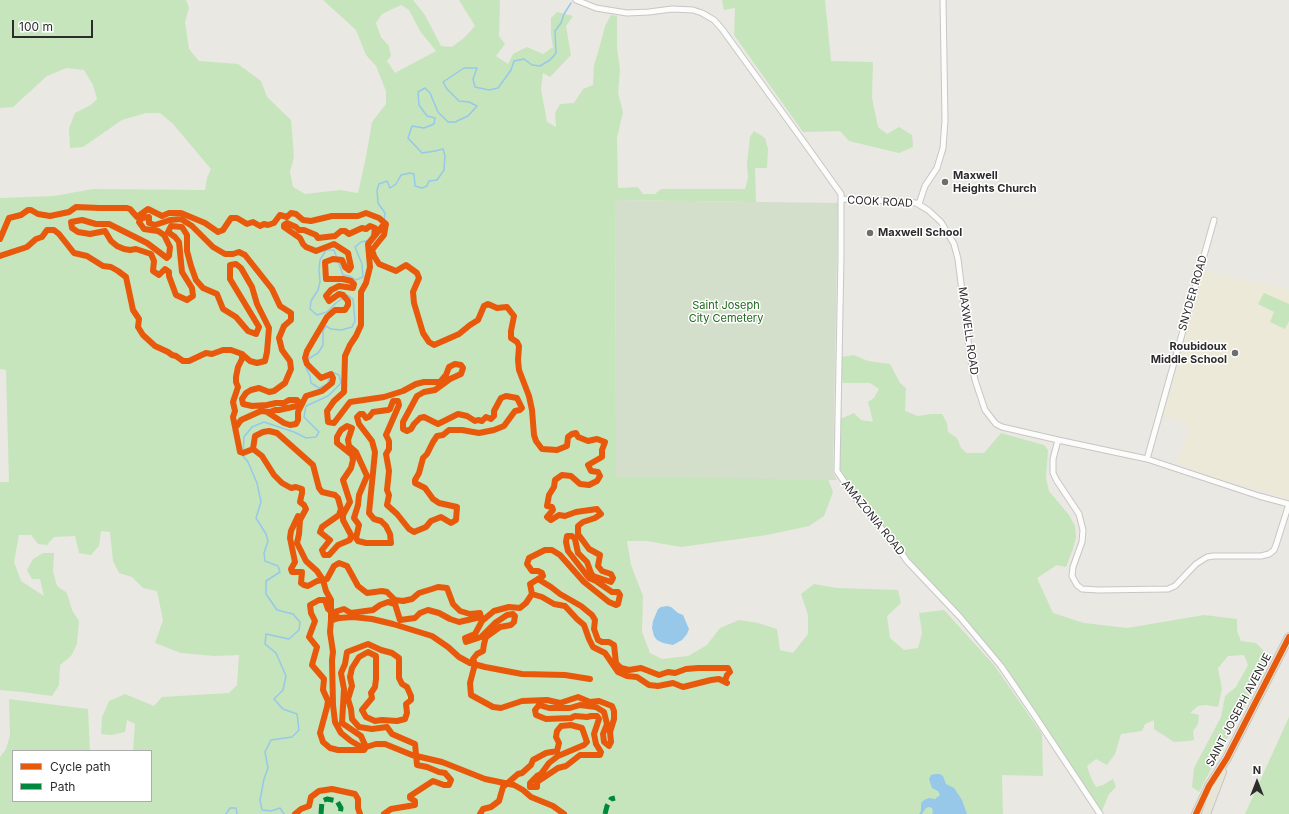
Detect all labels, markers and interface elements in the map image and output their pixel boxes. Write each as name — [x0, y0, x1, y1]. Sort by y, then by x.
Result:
scale bar — [14, 12, 95, 38]
text: 100 m — [19, 19, 53, 34]
place label: Maxwell Heights Church — [953, 169, 1037, 195]
marker: Maxwell Heights Church — [940, 177, 950, 187]
street label: COOK ROAD — [847, 194, 913, 210]
place label: Maxwell School — [878, 226, 962, 240]
marker: Maxwell School — [865, 228, 875, 238]
street label: SNYDER ROAD — [1176, 254, 1210, 332]
street label: MAXWELL ROAD — [955, 286, 981, 376]
park label: Saint Joseph City Cemetery — [689, 299, 763, 325]
place label: Roubidoux Middle School — [1151, 340, 1227, 366]
marker: Roubidoux Middle School — [1230, 348, 1240, 358]
street label: AMAZONIA ROAD — [839, 478, 907, 558]
street label: SAINT JOSEPH AVENUE — [1203, 651, 1275, 769]
legend — [12, 750, 152, 802]
text: Cycle path — [50, 759, 111, 774]
north arrow — [1237, 762, 1277, 802]
text: Path — [50, 779, 75, 794]

